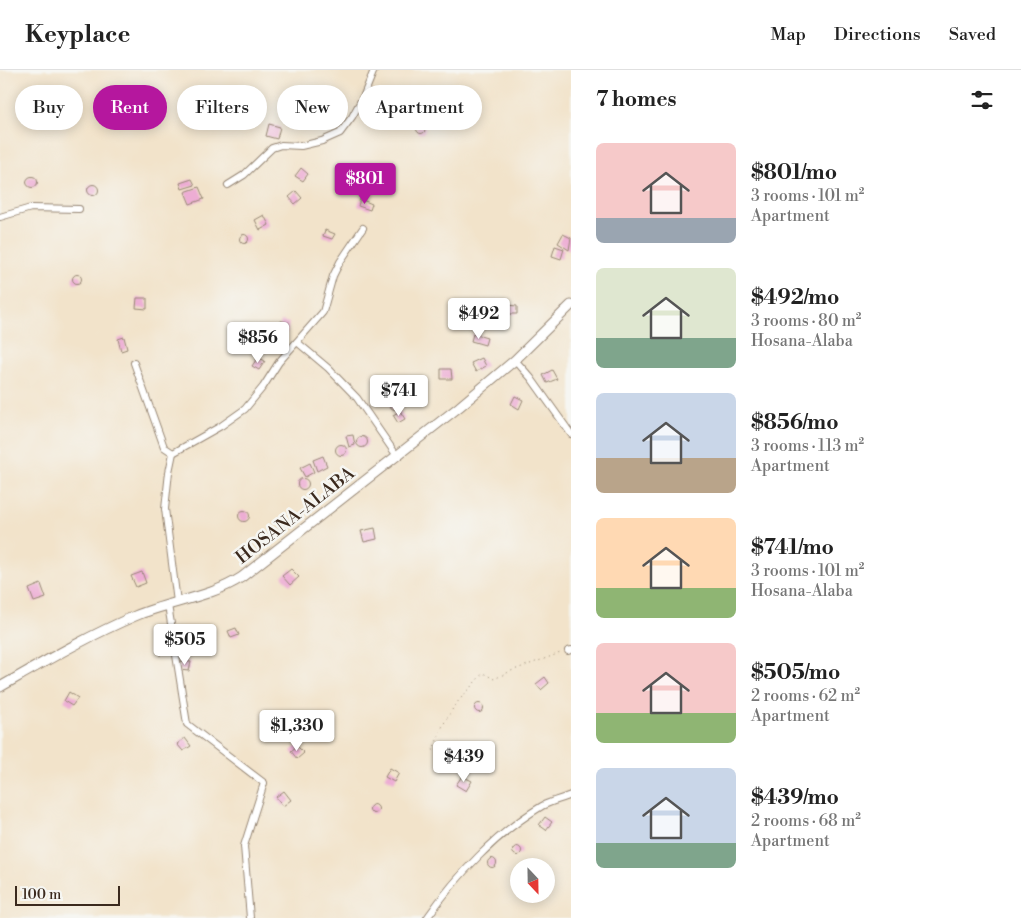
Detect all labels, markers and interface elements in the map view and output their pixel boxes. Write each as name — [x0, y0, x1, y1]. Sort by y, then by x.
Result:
text: Keyplace — [25, 20, 130, 50]
text: Map — [770, 23, 806, 46]
text: Directions — [834, 23, 921, 46]
text: Saved — [949, 23, 996, 46]
chip: Buy — [15, 85, 83, 130]
chip: Rent — [93, 85, 167, 130]
chip: Filters — [177, 85, 267, 130]
chip: New — [277, 85, 348, 130]
chip: Apartment — [358, 85, 482, 130]
icon: filters — [968, 86, 996, 114]
text: 7 homes — [596, 87, 677, 113]
text: $801/mo — [751, 160, 837, 186]
pin: $801 — [335, 162, 395, 205]
icon: home — [636, 163, 696, 223]
text: $801 — [346, 169, 384, 189]
text: 3 rooms · 101 m² — [751, 186, 864, 206]
text: Apartment — [751, 206, 830, 226]
text: $492/mo — [751, 285, 839, 311]
icon: home — [636, 288, 696, 348]
pin: $492 — [449, 298, 509, 340]
text: $492 — [459, 304, 499, 324]
text: 3 rooms · 80 m² — [751, 311, 861, 331]
pin: $856 — [228, 322, 288, 364]
text: $856 — [238, 328, 278, 348]
text: Hosana-Alaba — [751, 331, 853, 351]
pin: $741 — [369, 374, 429, 417]
text: $741 — [381, 381, 417, 401]
text: $856/mo — [751, 410, 839, 436]
icon: home — [636, 413, 696, 473]
text: 3 rooms · 113 m² — [751, 436, 864, 456]
text: Apartment — [751, 456, 830, 476]
street label: HOSANA-ALABA — [231, 461, 360, 569]
text: $741/mo — [751, 535, 834, 561]
icon: home — [636, 538, 696, 598]
text: 3 rooms · 101 m² — [751, 561, 864, 581]
text: Hosana-Alaba — [751, 581, 853, 601]
pin: $505 — [155, 624, 215, 666]
text: $505 — [165, 630, 205, 650]
text: $505/mo — [751, 660, 840, 686]
icon: home — [636, 663, 696, 723]
text: 2 rooms · 62 m² — [751, 686, 860, 706]
text: Apartment — [751, 706, 830, 726]
pin: $1,330 — [256, 710, 338, 752]
text: $1,330 — [270, 716, 324, 736]
pin: $439 — [434, 740, 494, 783]
text: $439 — [444, 747, 484, 767]
text: $439/mo — [751, 785, 839, 811]
icon: home — [636, 788, 696, 848]
text: 2 rooms · 68 m² — [751, 811, 861, 831]
text: Apartment — [751, 831, 830, 851]
north arrow — [510, 858, 555, 902]
map controls — [510, 858, 555, 903]
scale bar — [15, 883, 120, 906]
text: 100 m — [22, 886, 61, 904]

